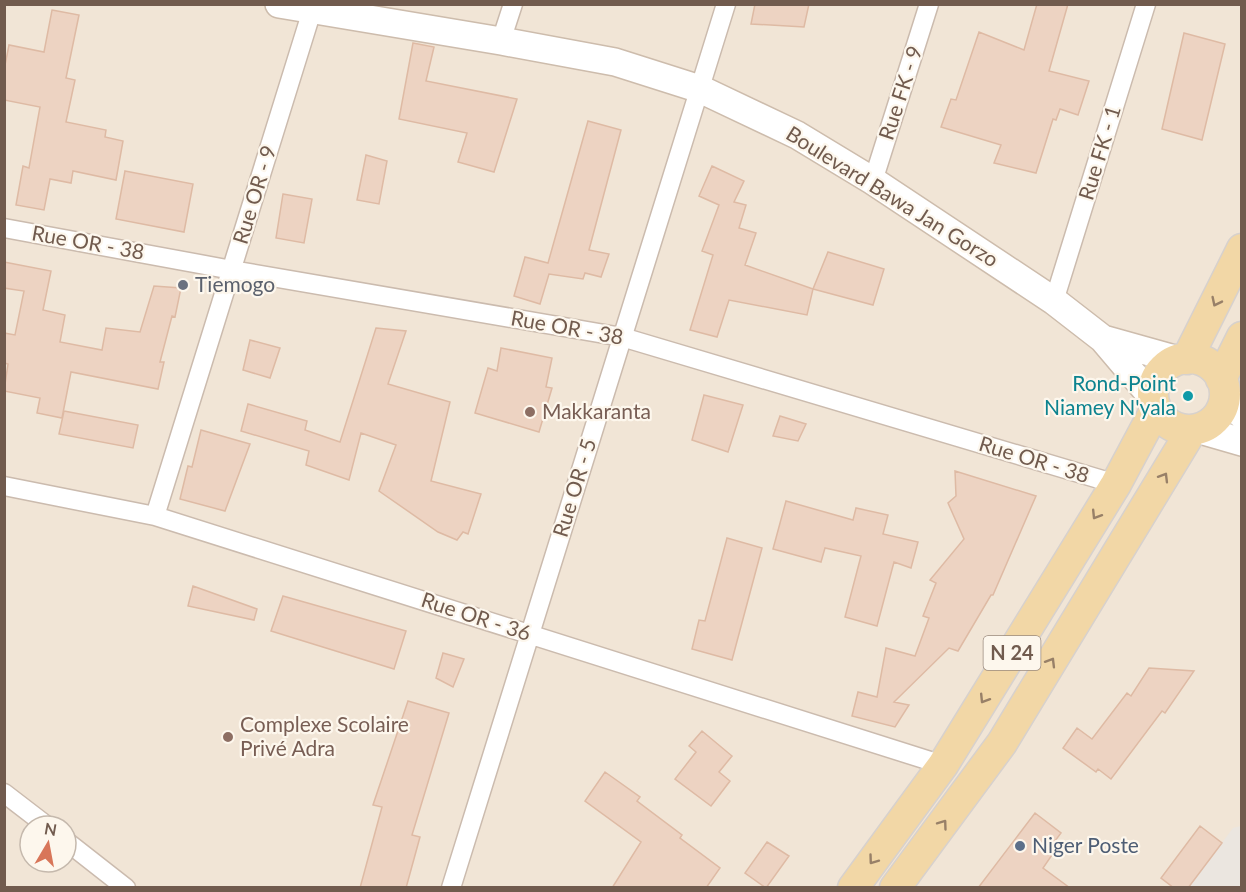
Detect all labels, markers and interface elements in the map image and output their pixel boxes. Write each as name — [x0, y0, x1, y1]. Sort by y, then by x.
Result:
street label: Rue FK - 9 — [873, 42, 927, 143]
street label: Rue FK - 1 — [1072, 102, 1125, 203]
street label: Boulevard Bawa Jan Gorzo — [782, 120, 1004, 271]
street label: Rue OR - 9 — [227, 142, 280, 247]
street label: Rue OR - 38 — [30, 219, 146, 264]
place label: Tiemogo — [195, 271, 275, 296]
marker: Tiemogo — [176, 278, 190, 292]
one-way arrow — [1211, 295, 1223, 306]
street label: Rue OR - 38 — [509, 304, 625, 349]
place label: Rond-Point Niamey N'yala — [1044, 370, 1176, 419]
marker: Rond-Point Niamey N'yala — [1181, 389, 1195, 403]
place label: Makkaranta — [542, 398, 651, 423]
marker: Makkaranta — [523, 405, 537, 419]
street label: Rue OR - 38 — [976, 430, 1092, 487]
street label: Rue OR - 5 — [547, 435, 600, 540]
one-way arrow — [1156, 473, 1168, 483]
one-way arrow — [1092, 509, 1104, 519]
street label: Rue OR - 36 — [418, 586, 534, 645]
road number: N 24 — [984, 636, 1040, 670]
one-way arrow — [1044, 658, 1056, 668]
one-way arrow — [979, 693, 991, 703]
place label: Complexe Scolaire Privé Adra — [240, 711, 409, 760]
marker: Complexe Scolaire Privé Adra — [221, 730, 235, 744]
north arrow — [18, 814, 78, 874]
text: N — [43, 818, 58, 839]
one-way arrow — [935, 819, 946, 830]
place label: Niger Poste — [1032, 832, 1139, 857]
marker: Niger Poste — [1013, 839, 1027, 853]
one-way arrow — [870, 853, 881, 864]

